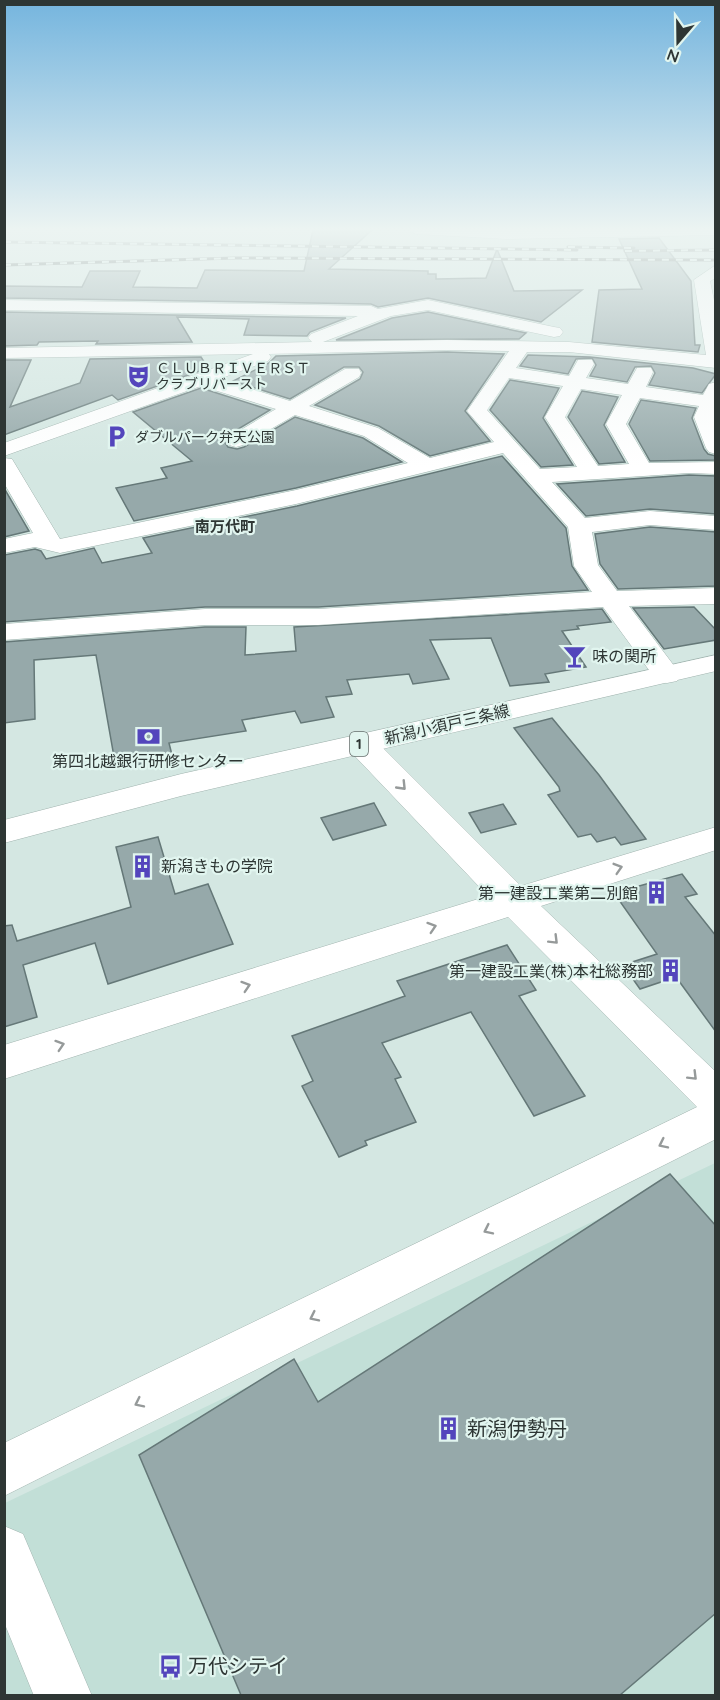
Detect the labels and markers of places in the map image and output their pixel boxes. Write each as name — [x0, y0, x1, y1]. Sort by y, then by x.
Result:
place label: ＣＬＵＢＲＩＶＥＲＳＴ クラブリバースト — [156, 359, 310, 393]
theatre icon: ＣＬＵＢＲＩＶＥＲＳＴ クラブリバースト — [125, 363, 151, 389]
parking icon: ダブルパーク弁天公園 — [104, 424, 130, 450]
place label: ダブルパーク弁天公園 — [135, 428, 275, 446]
bar icon: 味の関所 — [561, 643, 587, 669]
place label: 味の関所 — [592, 646, 656, 666]
bank icon: 第四北越銀行研修センター — [135, 723, 161, 749]
place label: 第四北越銀行研修センター — [52, 751, 244, 771]
building icon: 新潟きもの学院 — [130, 853, 156, 879]
place label: 新潟きもの学院 — [161, 856, 273, 876]
building icon: 第一建設工業第二別館 — [643, 880, 669, 906]
place label: 第一建設工業第二別館 — [478, 883, 638, 903]
building icon: 第一建設工業(株)本社総務部 — [658, 958, 684, 984]
place label: 第一建設工業(株)本社総務部 — [449, 961, 653, 981]
building icon: 新潟伊勢丹 — [436, 1416, 462, 1442]
place label: 新潟伊勢丹 — [467, 1416, 567, 1441]
bus stop icon: 万代シテイ — [157, 1653, 183, 1679]
place label: 万代シテイ — [188, 1653, 288, 1678]

